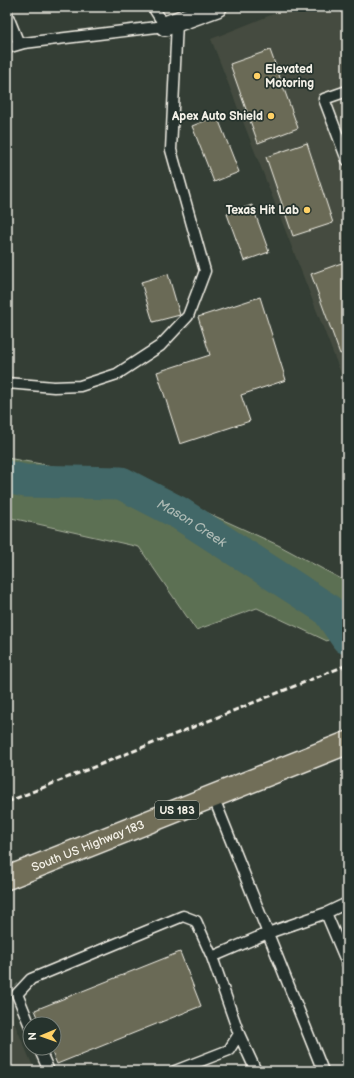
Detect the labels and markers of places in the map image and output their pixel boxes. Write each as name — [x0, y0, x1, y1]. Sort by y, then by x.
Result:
place label: Elevated Motoring — [265, 62, 314, 91]
marker: Elevated Motoring — [252, 71, 262, 81]
place label: Apex Auto Shield — [171, 109, 263, 124]
marker: Apex Auto Shield — [266, 111, 276, 121]
place label: Texas Hit Lab — [226, 203, 299, 218]
marker: Texas Hit Lab — [302, 205, 312, 215]

